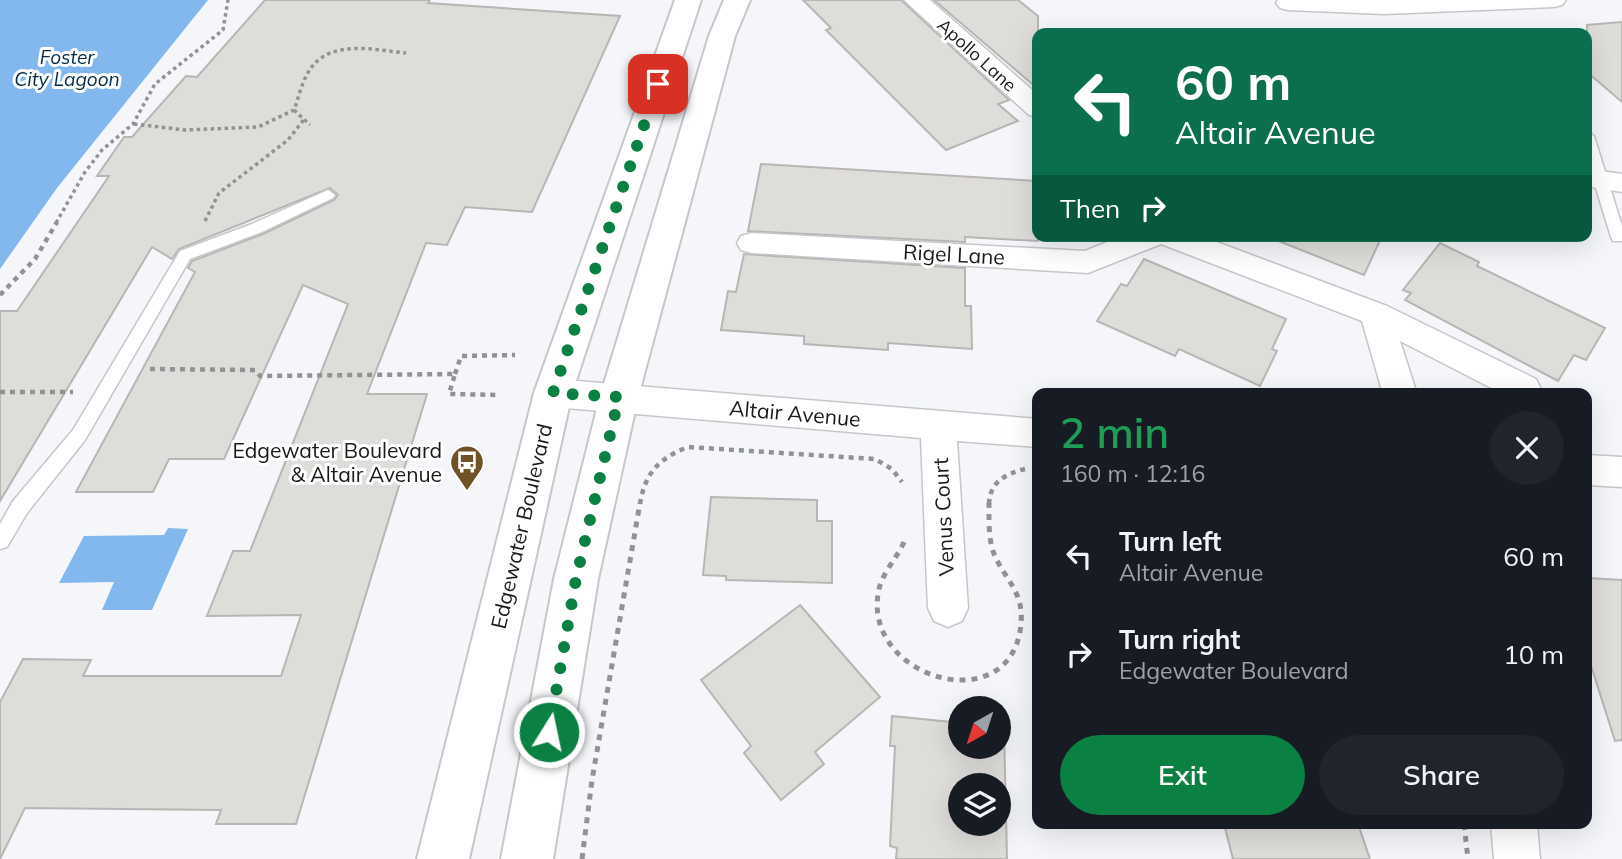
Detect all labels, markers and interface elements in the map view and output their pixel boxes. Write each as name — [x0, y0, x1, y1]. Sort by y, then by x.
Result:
street label: Apollo Lane — [933, 13, 1021, 97]
water label: Foster City Lagoon — [14, 45, 120, 91]
text: 60 m — [1175, 51, 1291, 112]
pin — [628, 54, 688, 114]
icon: left — [1060, 56, 1151, 147]
icon: arrive — [639, 65, 677, 103]
text: Altair Avenue — [1175, 112, 1376, 152]
icon: right — [1134, 189, 1172, 227]
text: Then — [1060, 192, 1120, 225]
street label: Rigel Lane — [902, 238, 1006, 270]
street label: Altair Avenue — [728, 394, 862, 432]
text: 2 min — [1060, 406, 1169, 459]
button: close — [1490, 411, 1564, 485]
street label: Edgewater Boulevard — [485, 421, 557, 631]
place label: Edgewater Boulevard & Altair Avenue — [232, 437, 442, 487]
bus stop icon: Edgewater Boulevard & Altair Avenue — [448, 443, 486, 492]
street label: Venus Court — [927, 457, 959, 577]
text: 160 m · 12:16 — [1060, 459, 1205, 488]
text: Turn left — [1119, 525, 1221, 558]
icon: left — [1060, 537, 1098, 575]
text: 60 m — [1503, 540, 1564, 573]
text: Altair Avenue — [1119, 558, 1263, 587]
text: Turn right — [1119, 623, 1240, 656]
icon: right — [1060, 635, 1098, 673]
text: 10 m — [1503, 638, 1564, 671]
text: Edgewater Boulevard — [1119, 656, 1349, 685]
position arrow — [512, 695, 586, 769]
north arrow — [948, 696, 1012, 760]
map controls — [948, 696, 1011, 836]
button: Exit — [1060, 735, 1305, 815]
button: Share — [1319, 735, 1564, 815]
button: layers — [948, 773, 1011, 836]

